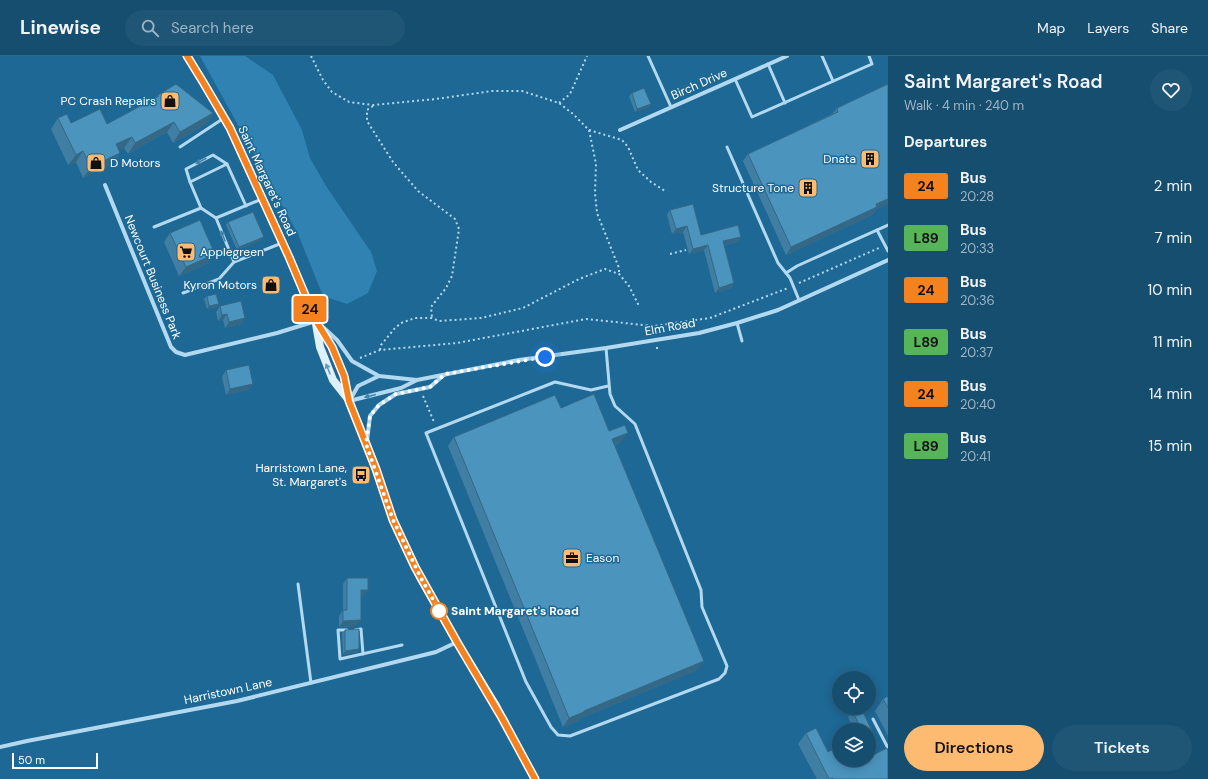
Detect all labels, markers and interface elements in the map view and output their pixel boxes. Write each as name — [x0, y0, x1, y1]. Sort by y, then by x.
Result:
search box — [125, 10, 405, 46]
text: Linewise — [20, 15, 101, 40]
icon: search — [139, 17, 161, 39]
text: Search here — [171, 18, 254, 38]
text: Map — [1037, 19, 1065, 37]
text: Layers — [1087, 19, 1129, 37]
text: Share — [1151, 19, 1188, 37]
street label: Birch Drive — [668, 64, 730, 103]
text: Saint Margaret's Road — [904, 69, 1103, 94]
button: heart — [1150, 69, 1192, 111]
shop icon: PC Crash Repairs — [159, 90, 181, 112]
place label: PC Crash Repairs — [61, 93, 156, 109]
text: Walk · 4 min · 240 m — [904, 97, 1024, 114]
street label: Saint Margaret's Road — [234, 123, 300, 239]
text: Departures — [904, 132, 987, 152]
building icon: Dnata — [859, 148, 881, 170]
place label: Dnata — [823, 151, 856, 167]
shop icon: D Motors — [85, 152, 107, 174]
place label: D Motors — [110, 155, 161, 171]
one-way arrow — [195, 158, 207, 164]
text: Bus — [960, 168, 987, 188]
text: 2 min — [1154, 176, 1192, 196]
building icon: Structure Tone — [797, 177, 819, 199]
text: 24 — [917, 177, 935, 195]
place label: Structure Tone — [712, 180, 794, 196]
text: 20:28 — [960, 188, 994, 205]
street label: Newcourt Business Park — [121, 213, 185, 341]
text: Bus — [960, 220, 987, 240]
text: 7 min — [1154, 228, 1192, 248]
one-way arrow — [219, 229, 225, 241]
text: L89 — [913, 229, 939, 247]
text: 20:33 — [960, 240, 994, 257]
supermarket icon: Applegreen — [175, 241, 197, 263]
place label: Applegreen — [200, 244, 264, 260]
text: Bus — [960, 272, 987, 292]
shop icon: Kyron Motors — [260, 274, 282, 296]
place label: Kyron Motors — [183, 277, 257, 293]
text: 10 min — [1147, 280, 1192, 300]
text: 24 — [917, 281, 935, 299]
text: 20:36 — [960, 292, 995, 309]
line badge: 24 — [292, 296, 328, 322]
text: 24 — [301, 300, 319, 318]
street label: Elm Road — [643, 315, 697, 339]
text: Bus — [960, 324, 987, 344]
text: 11 min — [1153, 332, 1192, 352]
text: L89 — [913, 333, 939, 351]
text: 20:37 — [960, 344, 993, 361]
your location — [535, 347, 555, 367]
one-way arrow — [325, 362, 331, 374]
text: Bus — [960, 376, 987, 396]
text: 14 min — [1149, 384, 1192, 404]
text: 24 — [917, 385, 935, 403]
one-way arrow — [364, 393, 377, 399]
text: 20:40 — [960, 396, 996, 413]
text: Bus — [960, 428, 987, 448]
text: 15 min — [1149, 436, 1192, 456]
text: L89 — [913, 437, 939, 455]
text: 20:41 — [960, 448, 991, 465]
place label: Harristown Lane, St. Margaret's — [255, 460, 347, 490]
bus stop icon: Harristown Lane, St. Margaret's — [350, 464, 372, 486]
office icon: Eason — [561, 547, 583, 569]
place label: Eason — [586, 550, 619, 566]
marker: Saint Margaret's Road — [430, 602, 448, 620]
place label: Saint Margaret's Road — [451, 603, 579, 619]
map controls — [832, 671, 876, 767]
button: locate — [832, 671, 876, 715]
street label: Harristown Lane — [183, 674, 274, 708]
button: layers — [832, 723, 876, 767]
button: Directions — [904, 725, 1044, 771]
button: Tickets — [1052, 725, 1192, 771]
scale bar — [12, 751, 98, 770]
text: 50 m — [18, 753, 45, 767]

